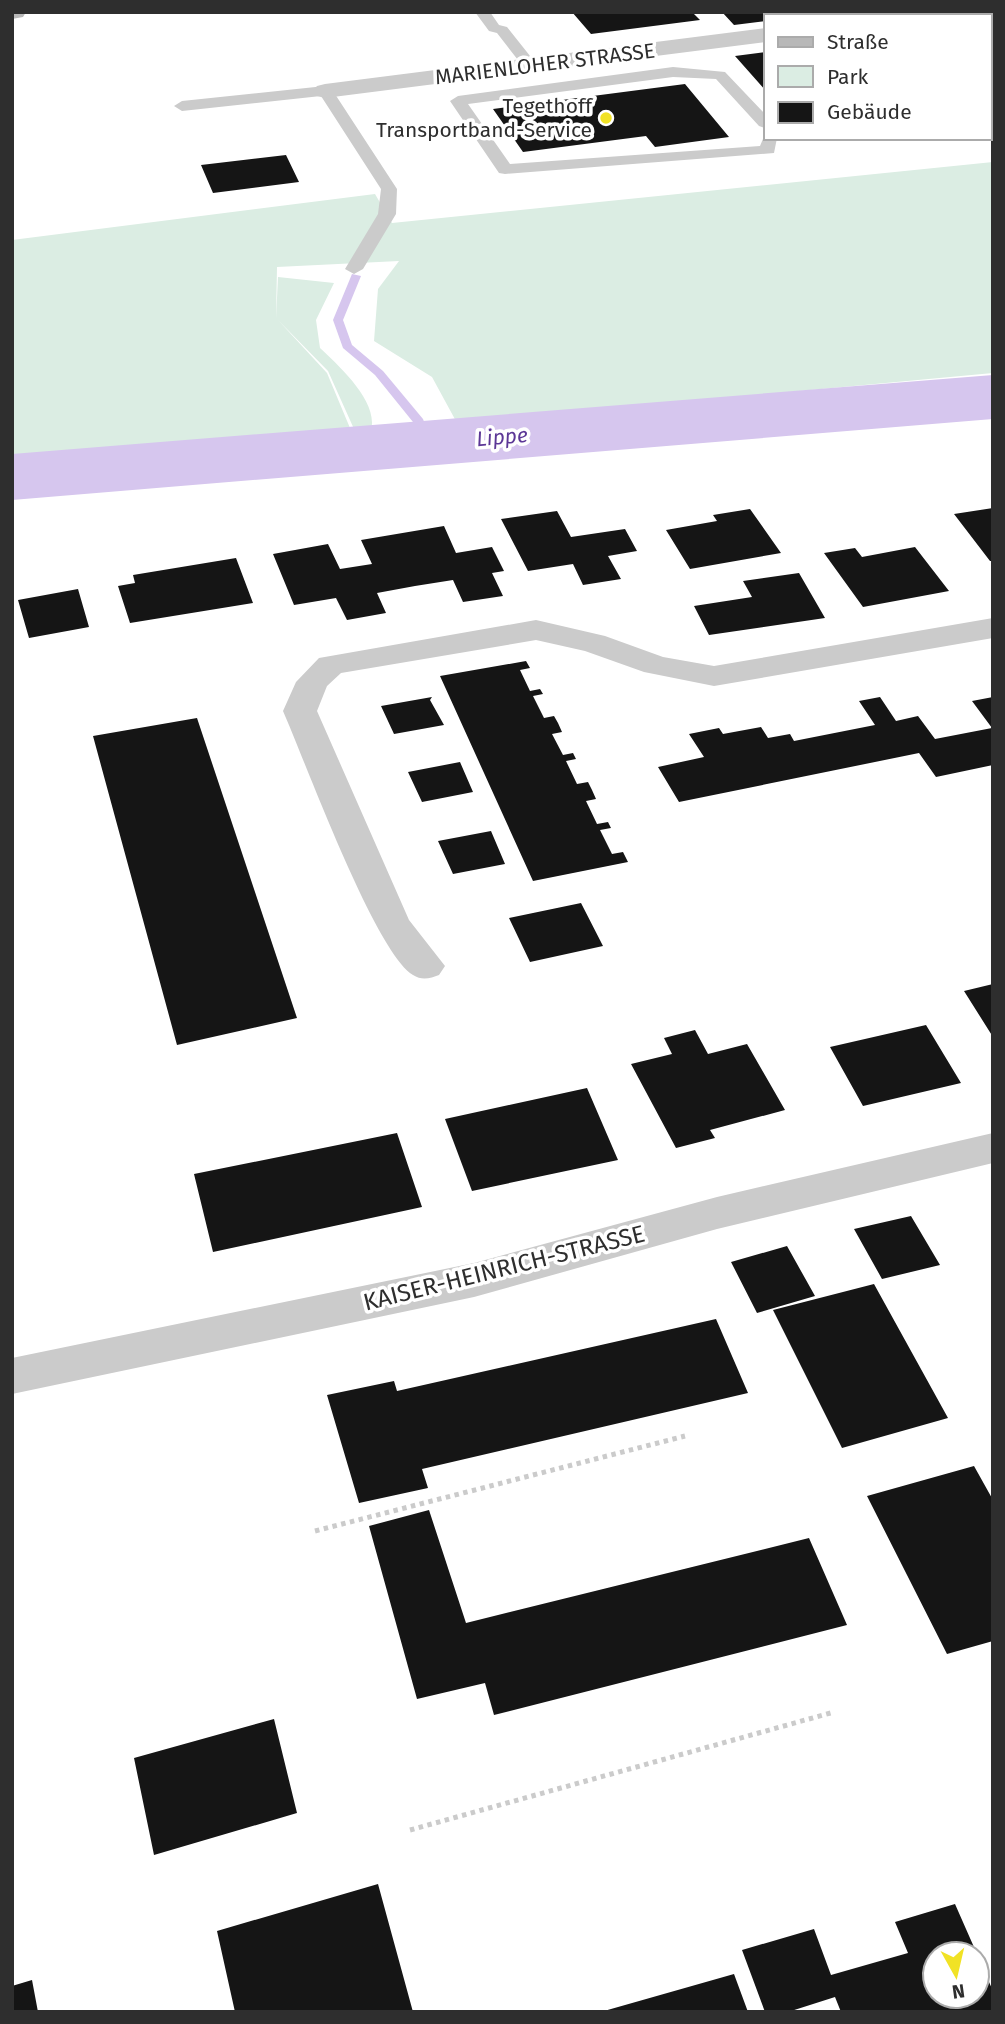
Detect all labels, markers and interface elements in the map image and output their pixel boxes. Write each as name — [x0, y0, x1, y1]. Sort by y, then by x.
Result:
legend — [764, 14, 991, 140]
text: Straße — [827, 29, 889, 55]
street label: MARIENLOHER STRASSE — [434, 38, 656, 90]
text: Park — [827, 64, 869, 90]
place label: Tegethoff Transportband-Service — [376, 93, 594, 143]
text: Gebäude — [827, 99, 912, 125]
marker: Tegethoff Transportband-Service — [598, 110, 614, 126]
water label: Lippe — [475, 422, 529, 452]
street label: KAISER-HEINRICH-STRASSE — [360, 1219, 648, 1317]
north arrow — [921, 1940, 991, 2010]
text: N — [950, 1979, 966, 2004]

